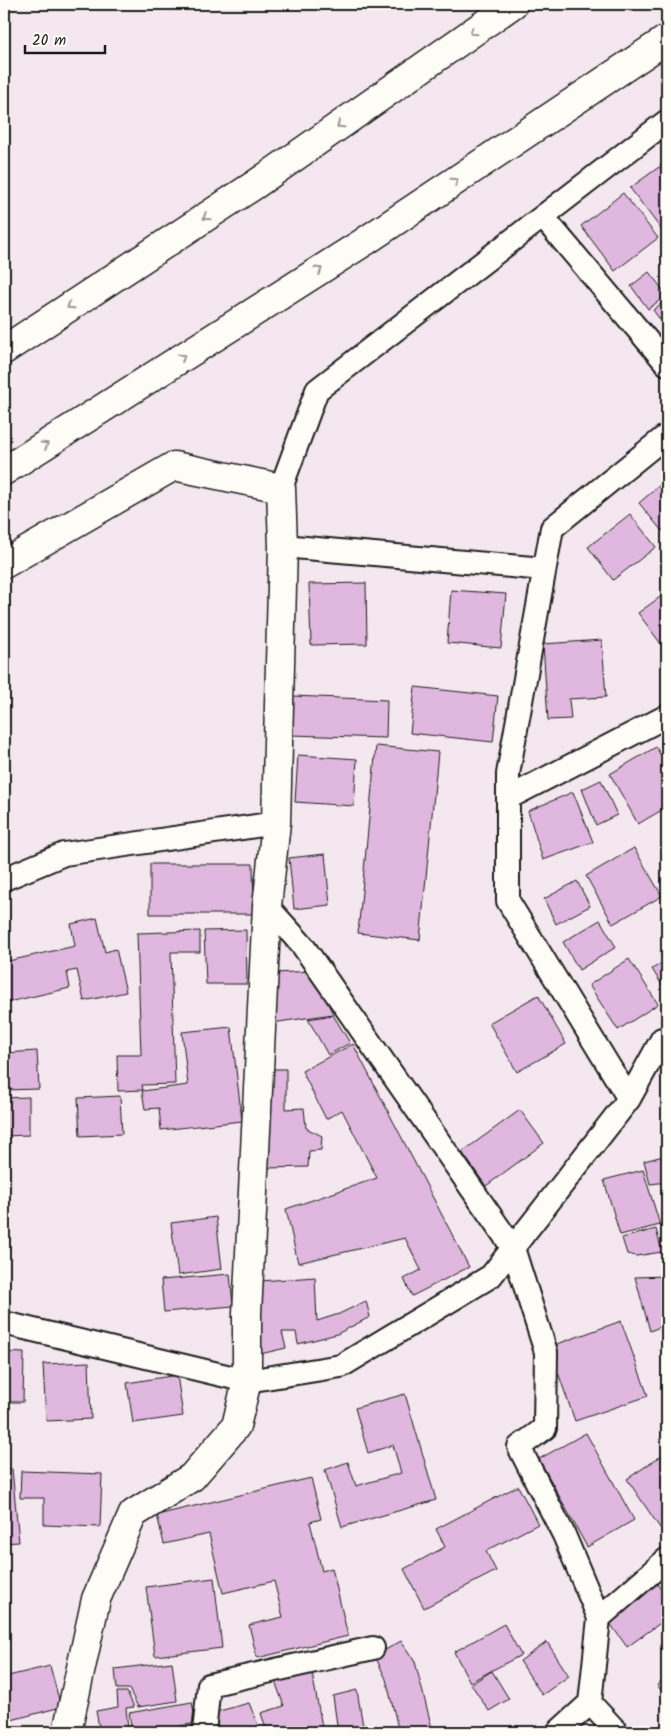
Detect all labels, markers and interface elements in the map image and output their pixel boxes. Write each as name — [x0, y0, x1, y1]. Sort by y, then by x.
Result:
scale bar — [25, 22, 105, 54]
one-way arrow — [469, 26, 479, 35]
text: 20 m — [32, 29, 66, 53]
one-way arrow — [336, 119, 346, 128]
one-way arrow — [449, 178, 459, 187]
one-way arrow — [202, 211, 211, 220]
one-way arrow — [314, 267, 323, 277]
one-way arrow — [66, 300, 76, 309]
one-way arrow — [177, 354, 186, 364]
one-way arrow — [40, 441, 49, 451]

